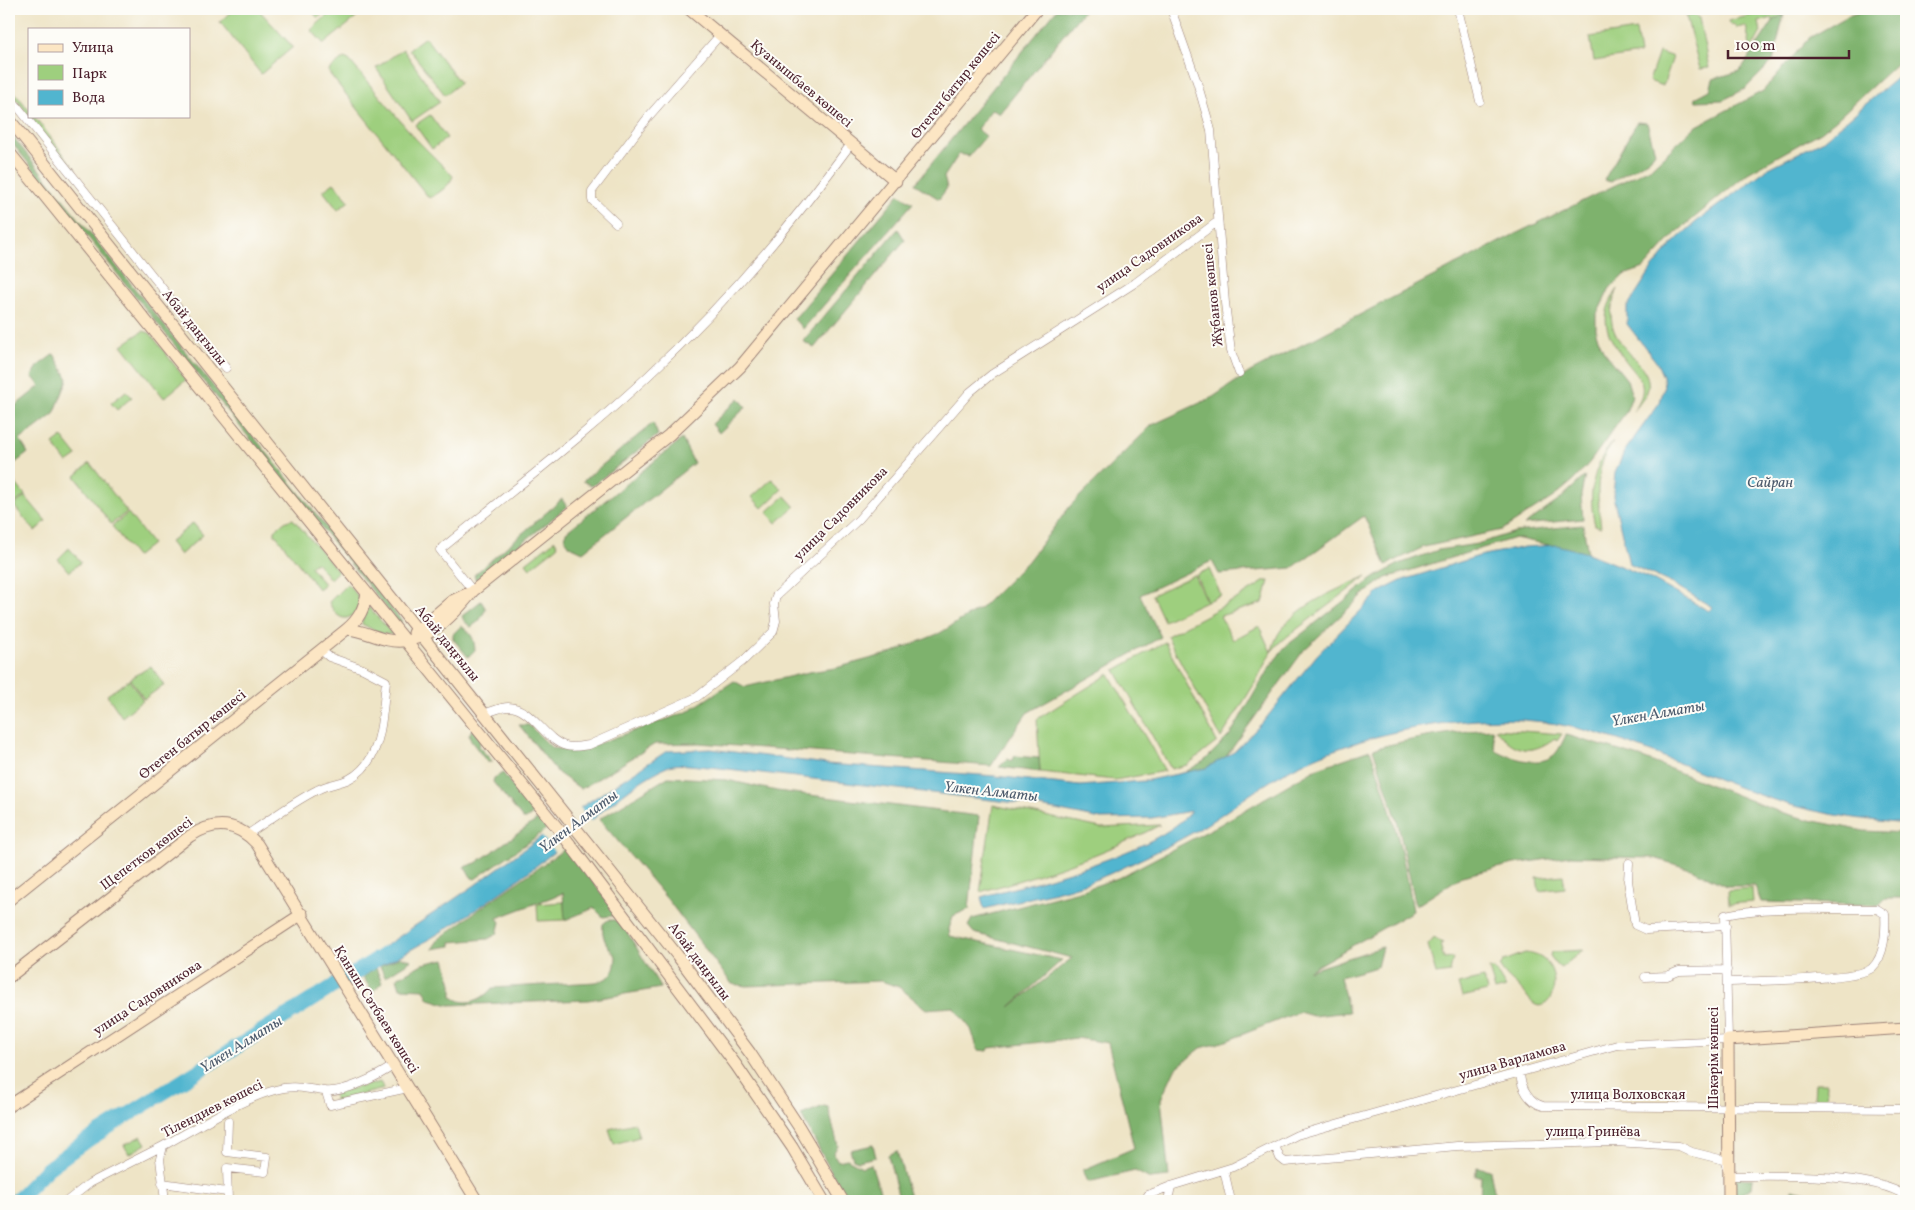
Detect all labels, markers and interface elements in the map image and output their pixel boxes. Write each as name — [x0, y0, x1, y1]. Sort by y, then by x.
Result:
legend — [28, 28, 190, 118]
street label: Өтеген батыр көшесі — [907, 28, 1005, 144]
scale bar — [1728, 28, 1849, 60]
street label: Қуанышбаев көшесі — [746, 36, 856, 133]
text: 100 m — [1735, 36, 1775, 57]
text: Улица — [72, 38, 114, 59]
text: Парк — [72, 64, 107, 85]
text: Вода — [72, 88, 105, 109]
street label: улица Садовникова — [1093, 209, 1207, 297]
street label: Жұбанов көшесі — [1199, 242, 1228, 347]
street label: Абай даңғылы — [157, 286, 231, 370]
street label: улица Садовникова — [790, 463, 892, 565]
water label: Сайран — [1747, 473, 1793, 494]
street label: Абай даңғылы — [410, 602, 484, 686]
street label: Өтеген батыр көшесі — [135, 686, 251, 784]
water label: Үлкен Алматы — [1610, 696, 1707, 733]
water label: Үлкен Алматы — [943, 777, 1039, 808]
water label: Үлкен Алматы — [535, 785, 623, 859]
street label: Щепетков көшесі — [97, 813, 197, 895]
street label: Абай даңғылы — [663, 919, 734, 1005]
street label: Қаныш Сәтбаев көшесі — [329, 942, 423, 1077]
street label: улица Садовникова — [90, 956, 206, 1041]
street label: Шәкәрім көшесі — [1705, 1007, 1724, 1109]
water label: Үлкен Алматы — [196, 1011, 288, 1079]
street label: улица Варламова — [1457, 1037, 1568, 1086]
street label: Тілендиев көшесі — [159, 1076, 266, 1143]
street label: улица Волховская — [1570, 1086, 1686, 1105]
street label: улица Гринёва — [1546, 1123, 1640, 1142]

